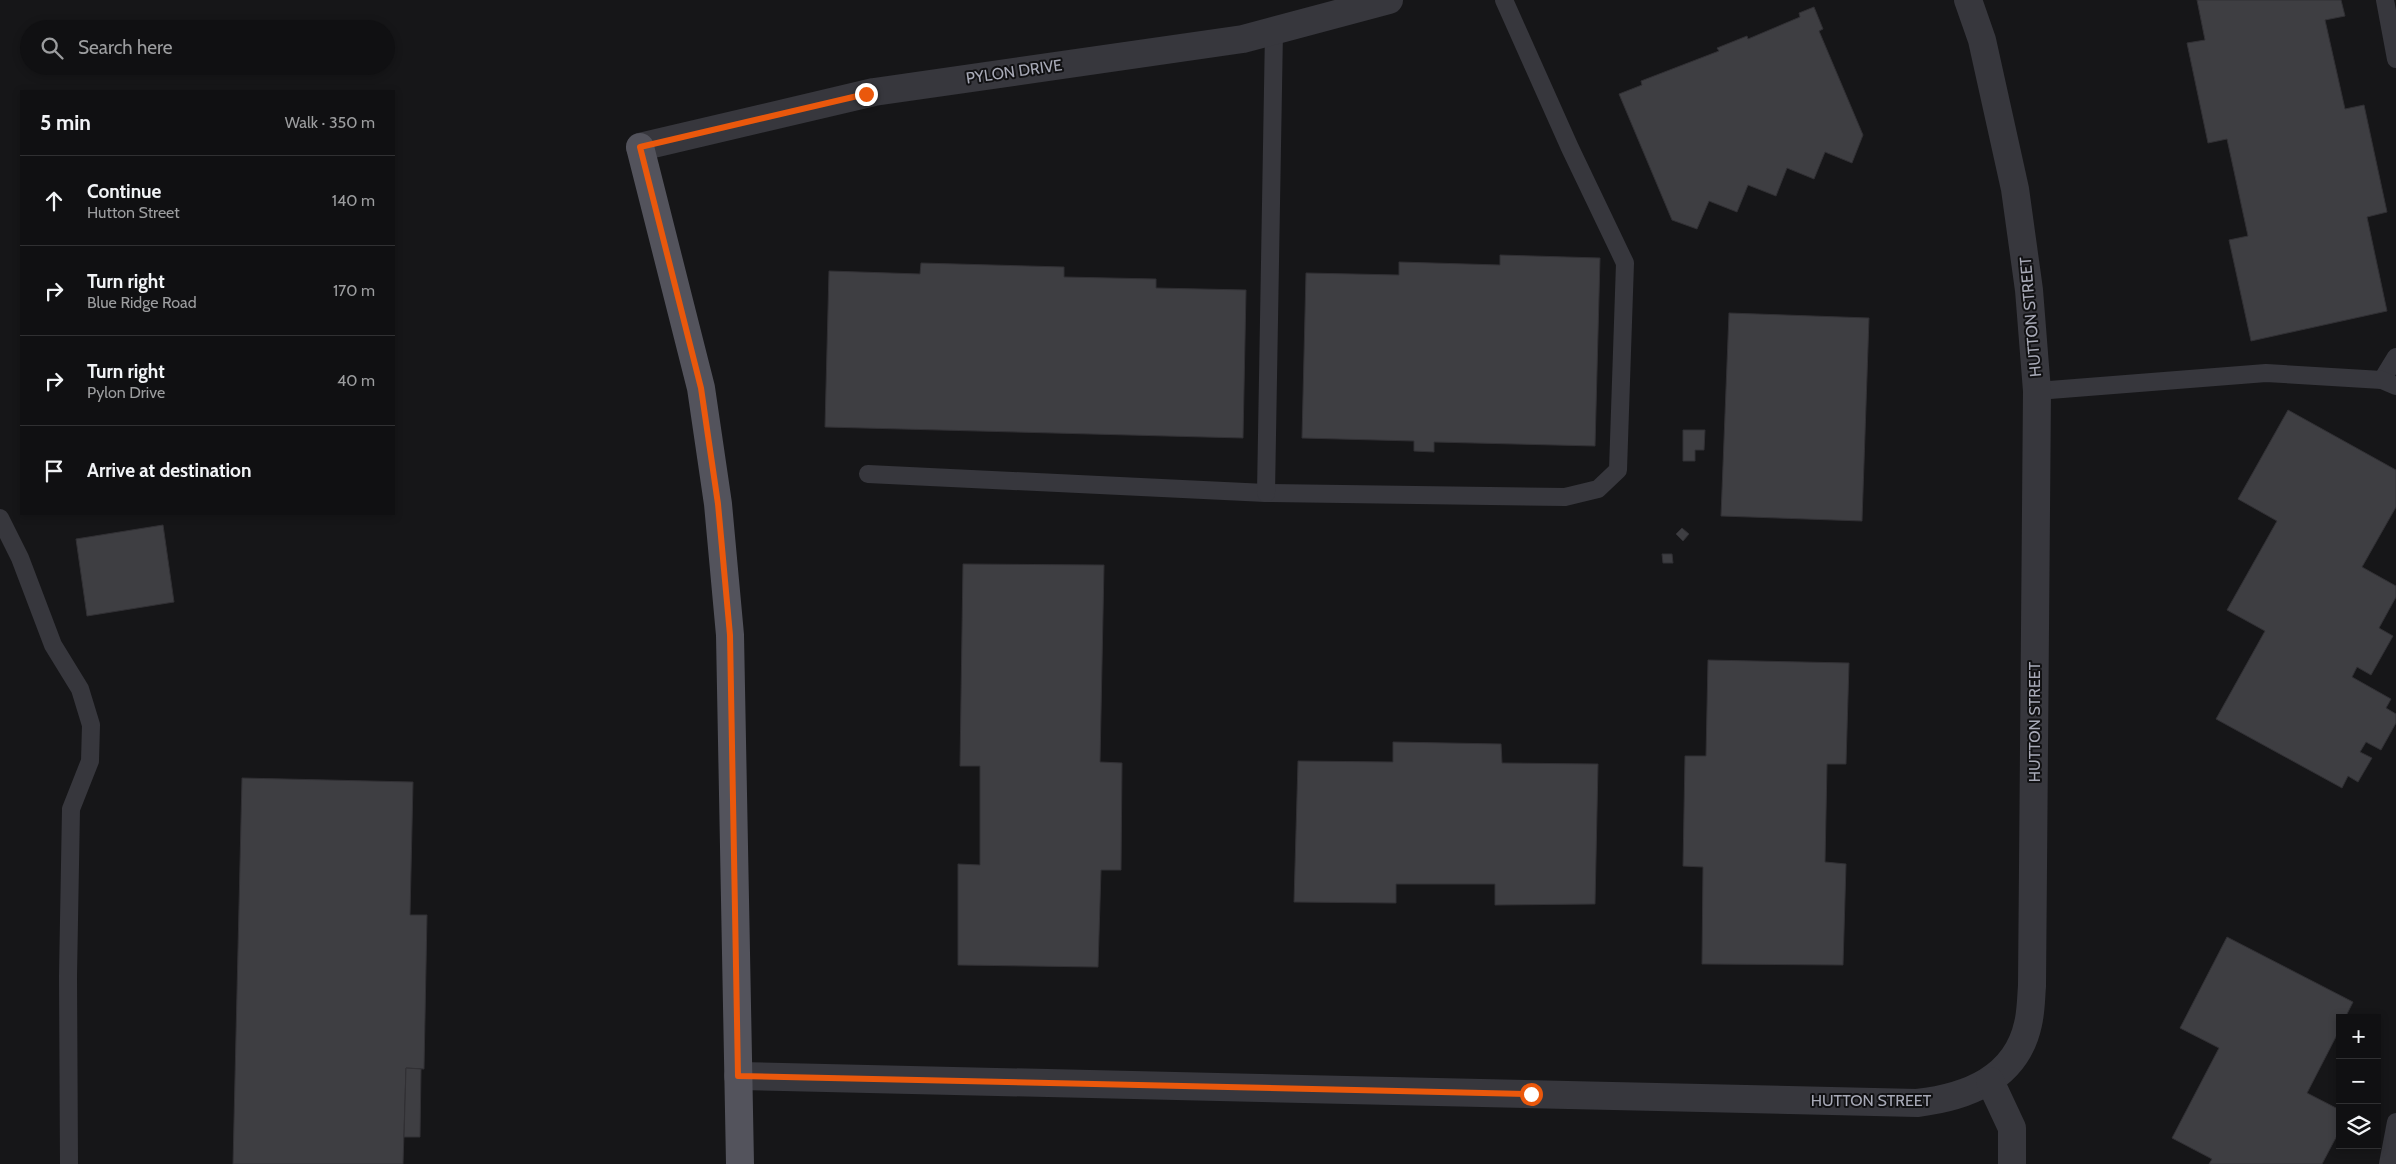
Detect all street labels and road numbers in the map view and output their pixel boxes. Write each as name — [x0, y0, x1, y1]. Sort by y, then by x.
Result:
street label: PYLON DRIVE — [965, 55, 1064, 88]
street label: HUTTON STREET — [2016, 256, 2045, 378]
street label: HUTTON STREET — [2025, 661, 2044, 782]
street label: HUTTON STREET — [1811, 1091, 1932, 1110]

